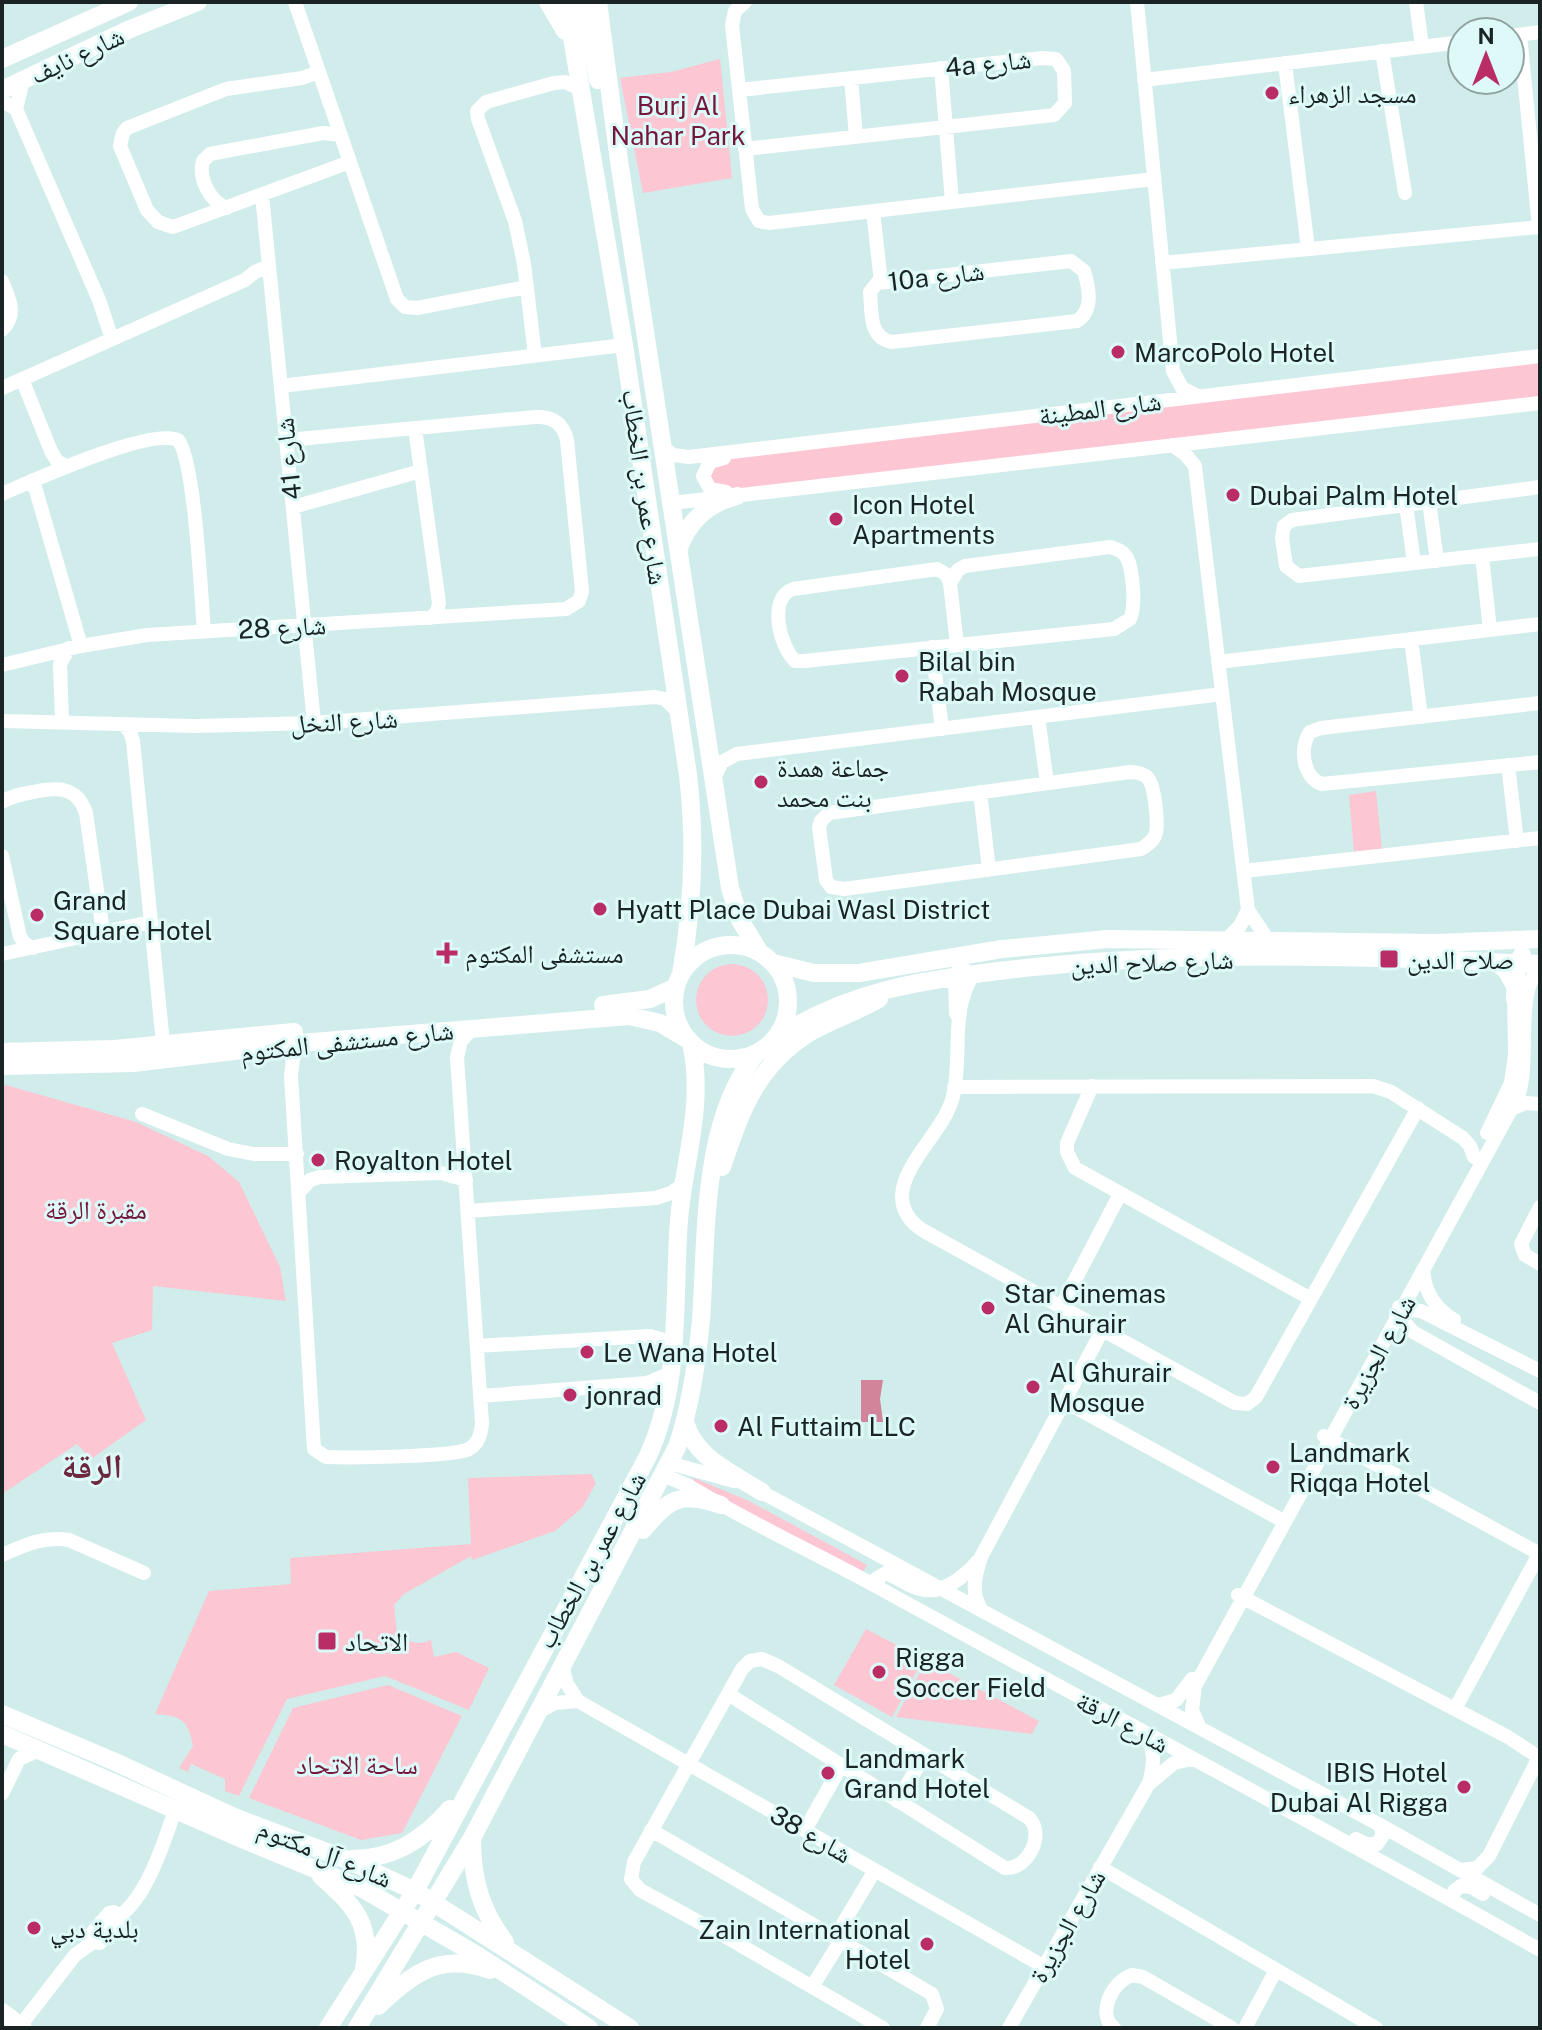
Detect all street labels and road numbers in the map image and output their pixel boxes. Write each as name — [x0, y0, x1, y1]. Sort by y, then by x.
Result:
street label: شارع نايف — [25, 20, 129, 91]
street label: 4a شارع — [943, 43, 1033, 84]
street label: 10a شارع — [886, 255, 986, 298]
street label: شارع المطينة — [1037, 385, 1163, 432]
street label: شارع عمر بن الخطاب — [615, 387, 674, 587]
street label: شارع 41 — [268, 416, 309, 502]
street label: شارع 28 — [237, 609, 327, 646]
street label: شارع النخل — [289, 703, 399, 740]
street label: شارع صلاح الدين — [1070, 944, 1234, 981]
street label: شارع مستشفى المكتوم — [239, 1014, 455, 1071]
street label: شارع الجزيرة — [1334, 1290, 1423, 1415]
street label: شارع عمر بن الخطاب — [530, 1466, 653, 1654]
street label: شارع الرقة — [1071, 1685, 1175, 1760]
street label: شارع 38 — [764, 1798, 857, 1870]
street label: شارع آل مكتوم — [252, 1812, 397, 1897]
street label: شارع الجزيرة — [1022, 1864, 1113, 1989]

